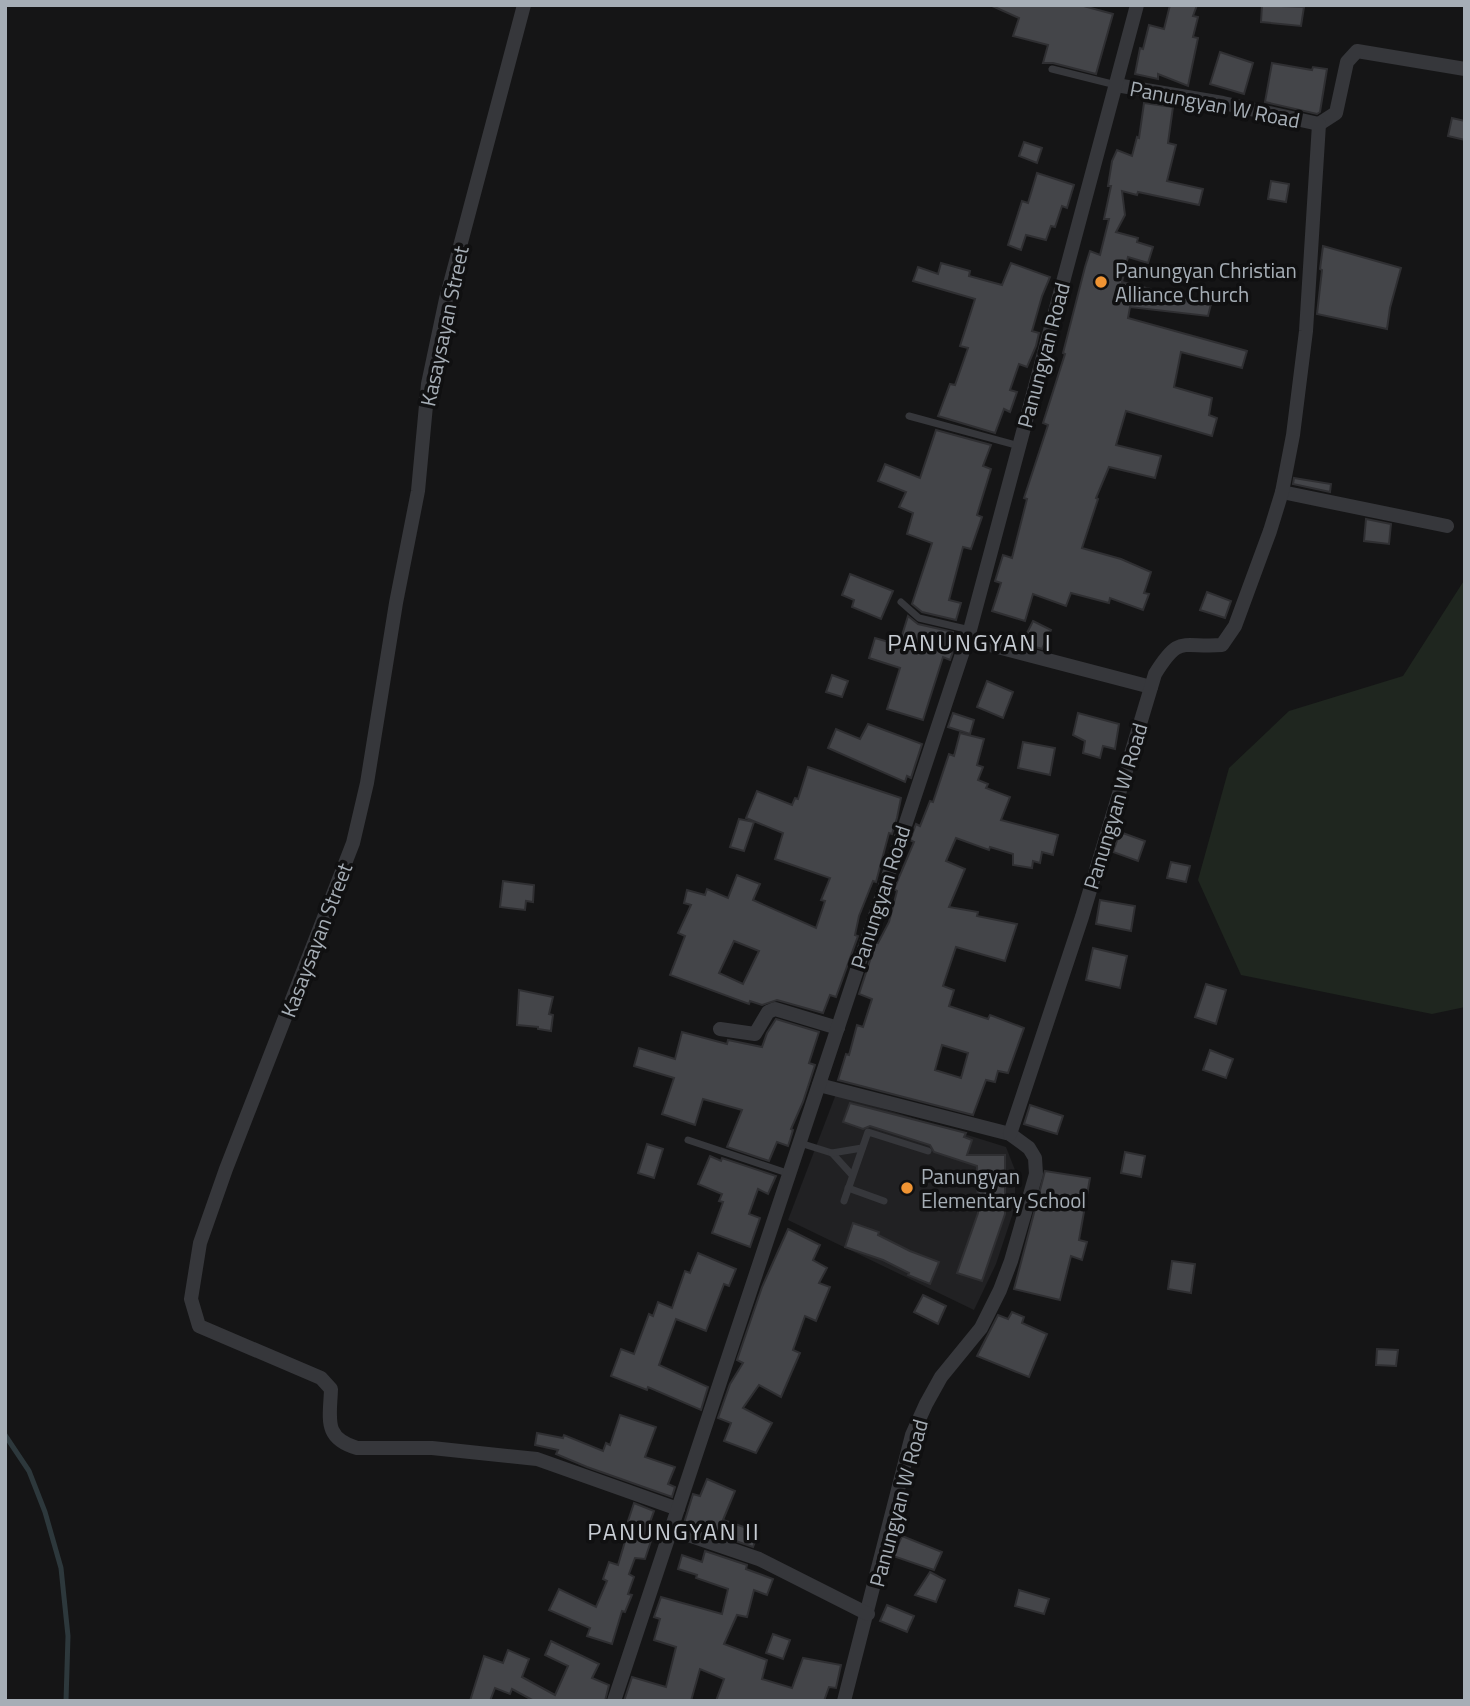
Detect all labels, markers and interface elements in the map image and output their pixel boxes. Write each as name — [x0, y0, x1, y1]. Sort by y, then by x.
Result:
street label: Panungyan W Road — [1127, 72, 1303, 136]
street label: Kasaysayan Street — [411, 242, 477, 409]
place label: Panungyan Christian Alliance Church — [1115, 254, 1297, 310]
marker: Panungyan Christian Alliance Church — [1093, 274, 1109, 290]
street label: Panungyan Road — [1008, 279, 1078, 431]
district label: PANUNGYAN I — [887, 624, 1053, 660]
street label: Panungyan W Road — [1074, 719, 1156, 893]
street label: Panungyan Road — [842, 821, 918, 973]
street label: Kasaysayan Street — [272, 857, 360, 1022]
place label: Panungyan Elementary School — [921, 1160, 1086, 1216]
marker: Panungyan Elementary School — [899, 1180, 915, 1196]
street label: Panungyan W Road — [860, 1416, 936, 1590]
district label: PANUNGYAN II — [587, 1513, 761, 1549]

